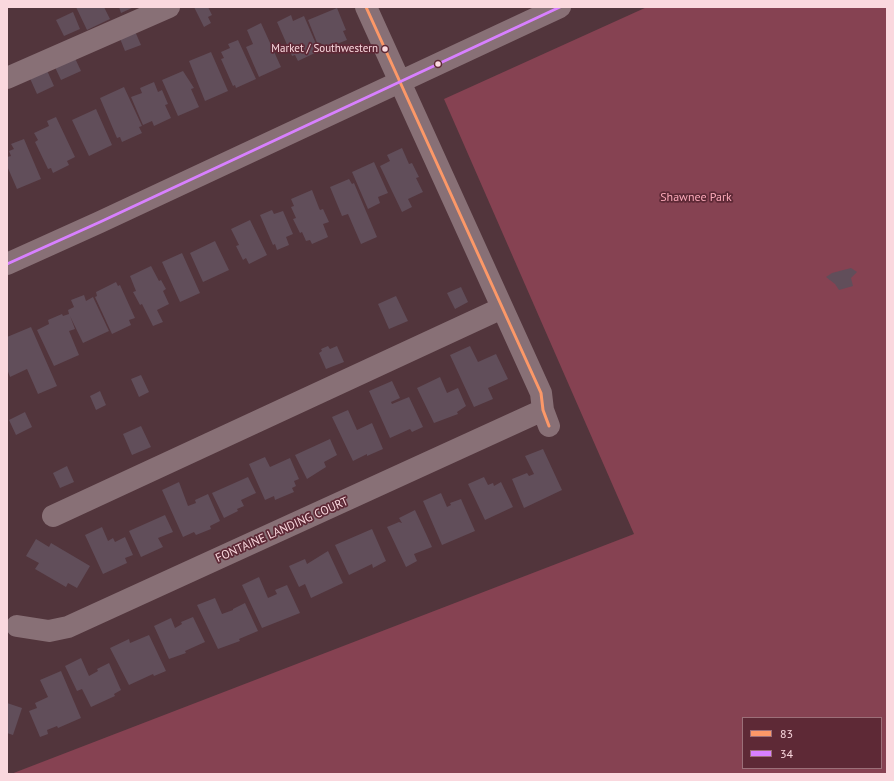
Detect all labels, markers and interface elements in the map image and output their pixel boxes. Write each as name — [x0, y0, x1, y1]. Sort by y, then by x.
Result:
place label: Market / Southwestern — [271, 42, 378, 56]
marker: Market / Southwestern — [380, 44, 390, 54]
unlabelled marker — [433, 59, 443, 69]
park label: Shawnee Park — [660, 191, 732, 205]
street label: FONTAINE LANDING COURT — [214, 494, 350, 566]
legend — [742, 717, 882, 769]
text: 83 — [780, 726, 793, 741]
text: 34 — [780, 746, 793, 761]

